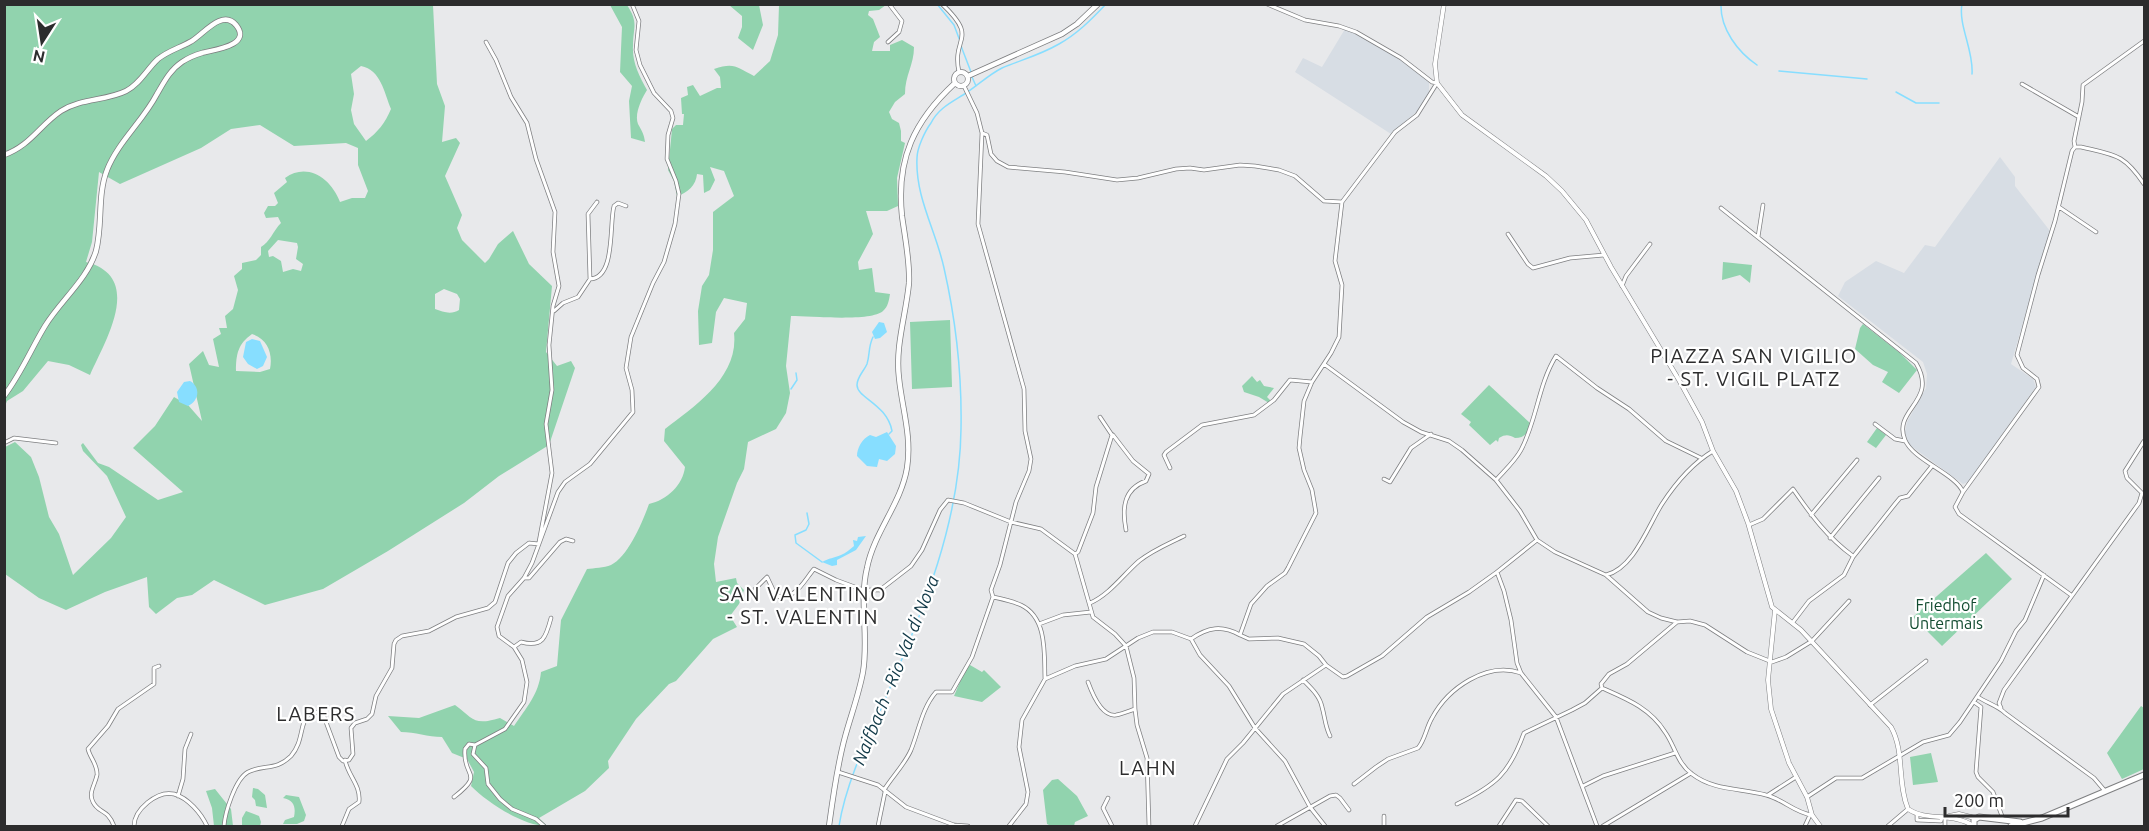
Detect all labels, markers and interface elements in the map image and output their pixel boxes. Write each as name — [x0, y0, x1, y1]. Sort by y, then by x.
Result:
north arrow — [12, 12, 72, 72]
text: N — [31, 47, 47, 67]
district label: PIAZZA SAN VIGILIO - ST. VIGIL PLATZ — [1650, 344, 1858, 390]
water label: Naifbach - Rio Val di Nova — [848, 572, 943, 768]
district label: SAN VALENTINO - ST. VALENTIN — [719, 582, 887, 628]
park label: Friedhof Untermais — [1909, 596, 1983, 632]
district label: LABERS — [276, 702, 356, 725]
district label: LAHN — [1119, 756, 1177, 779]
scale bar — [1945, 780, 2068, 818]
text: 200 m — [1954, 790, 2004, 810]

